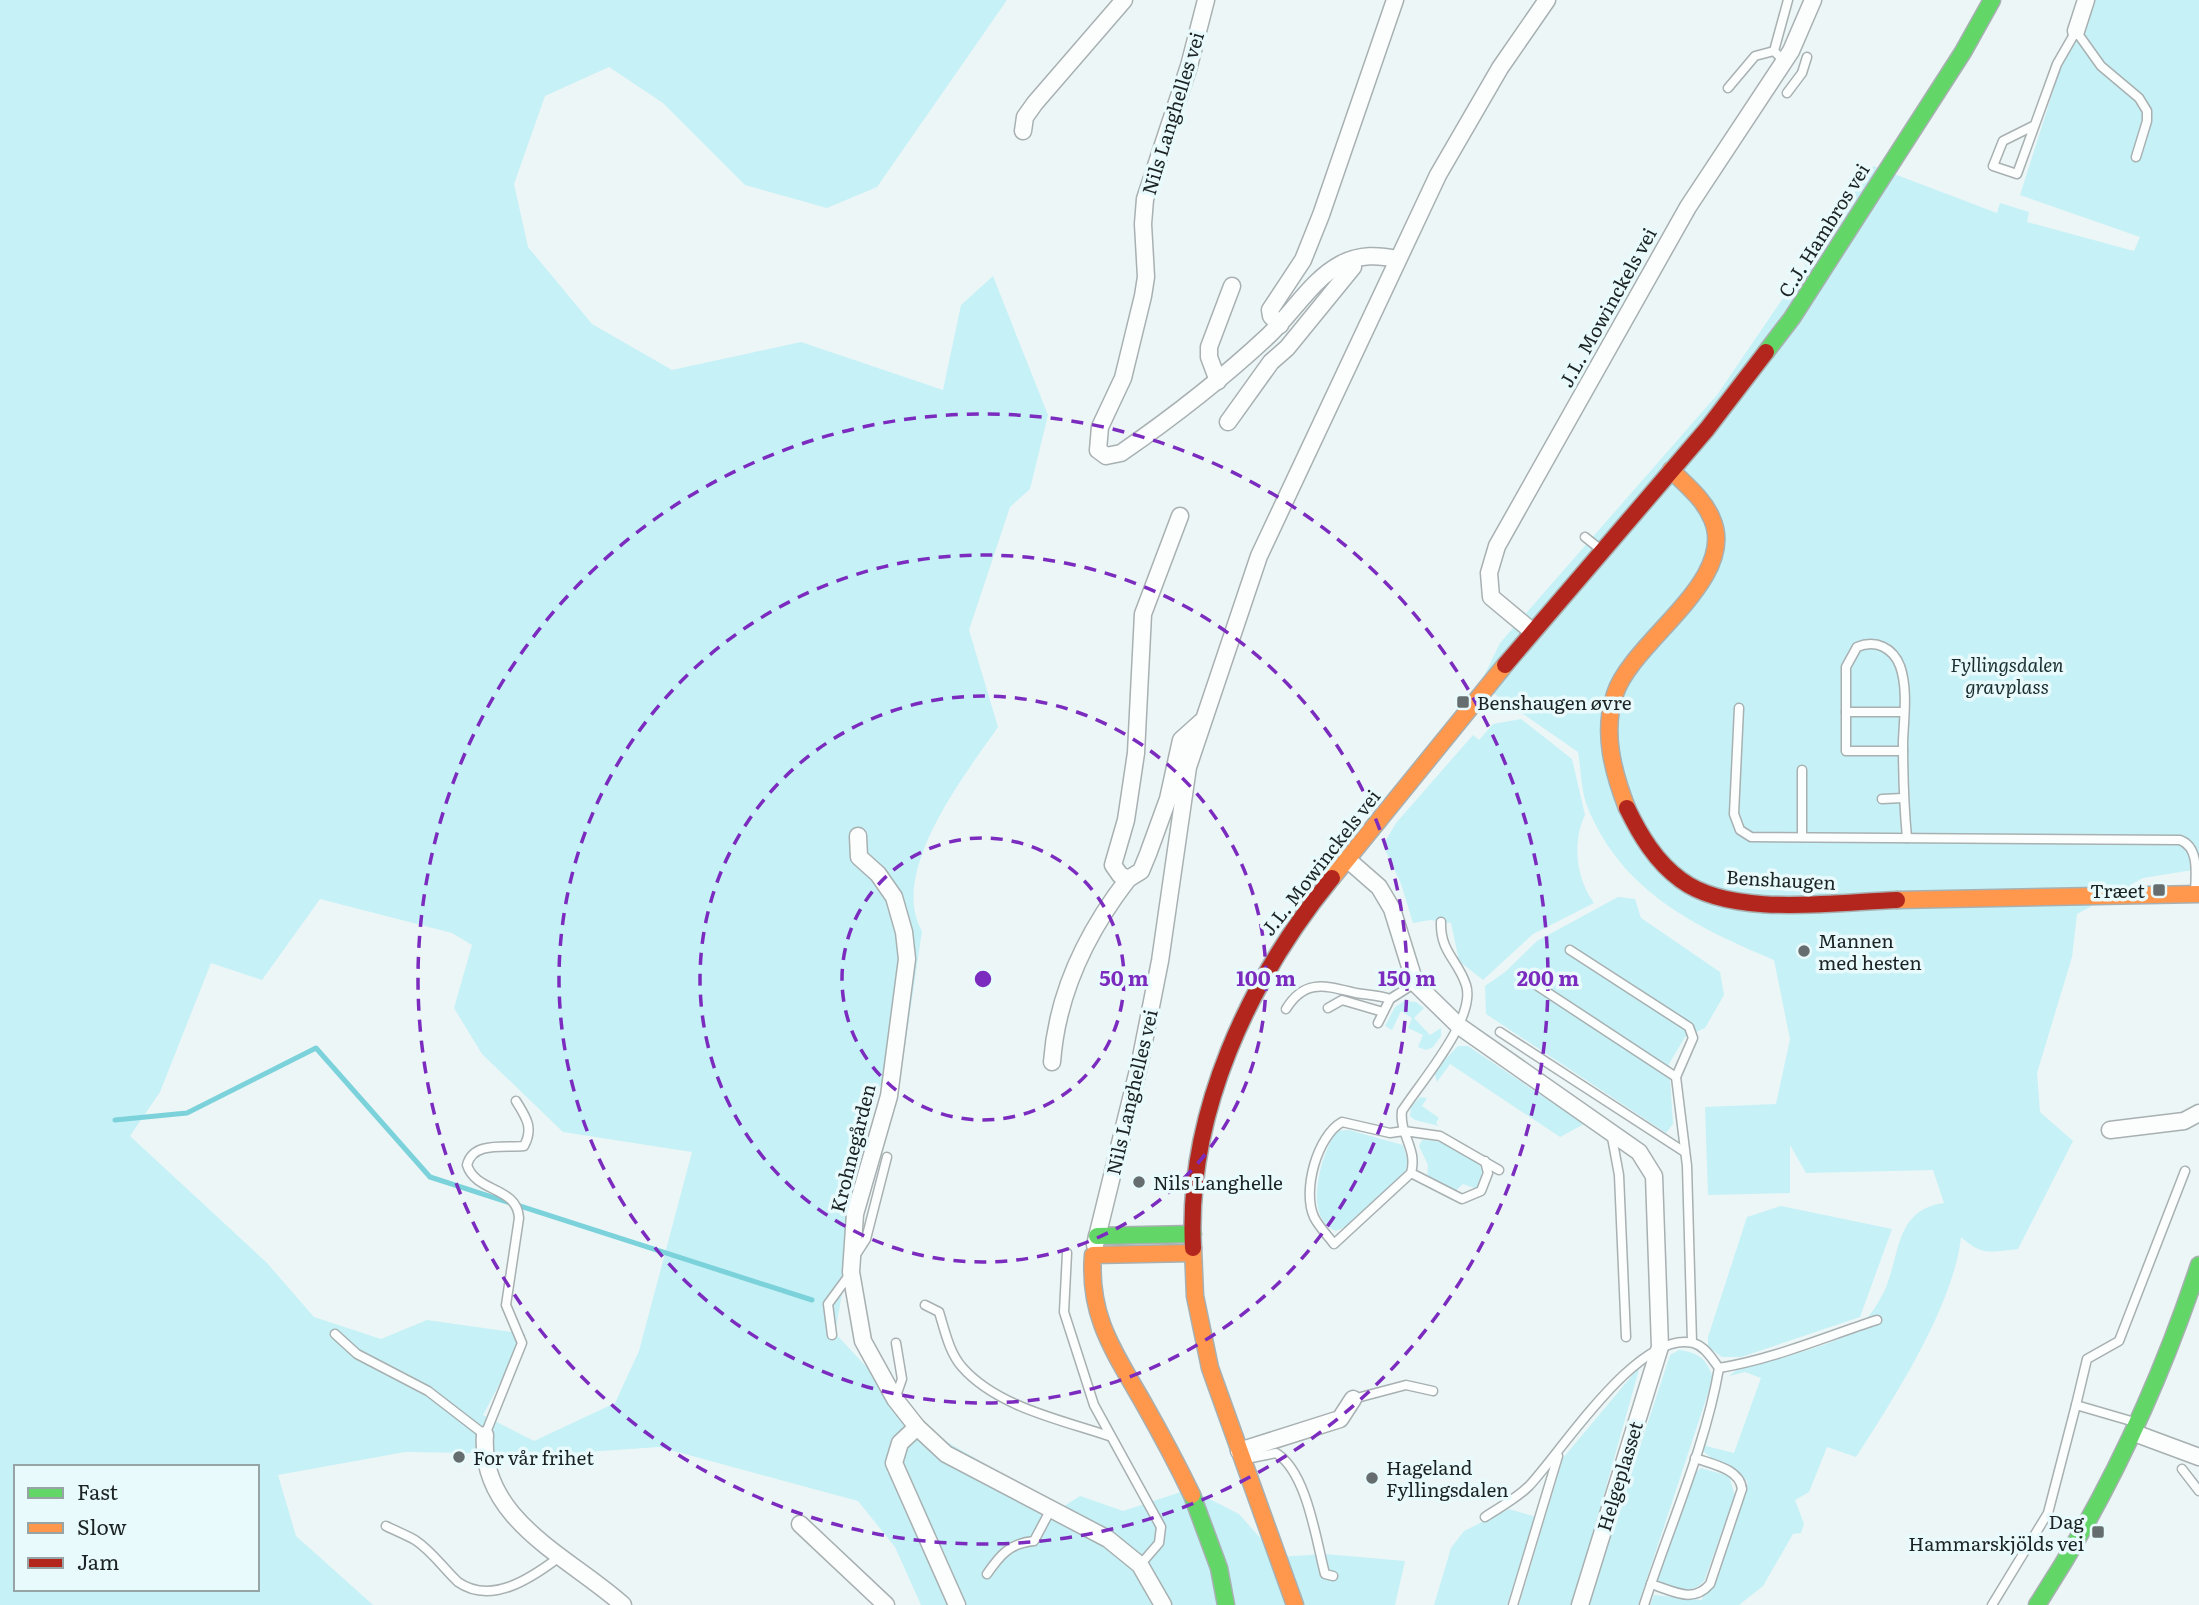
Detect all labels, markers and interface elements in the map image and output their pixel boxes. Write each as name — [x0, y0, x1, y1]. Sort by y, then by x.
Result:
street label: Nils Langhelles vei — [1134, 28, 1210, 198]
street label: C.J. Hambros vei — [1770, 158, 1876, 302]
street label: J.L. Mowinckels vei — [1551, 222, 1663, 392]
park label: Fyllingsdalen gravplass — [1950, 650, 2064, 700]
place label: Benshaugen øvre — [1477, 688, 1632, 716]
marker: Benshaugen øvre — [1455, 694, 1471, 710]
street label: J.L. Mowinckels vei — [1254, 783, 1386, 941]
street label: Benshaugen — [1725, 862, 1837, 896]
place label: Træet — [2090, 876, 2145, 904]
marker: Træet — [2151, 882, 2167, 898]
place label: Mannen med hesten — [1818, 926, 1922, 976]
marker: Mannen med hesten — [1796, 943, 1812, 959]
text: 50 m — [1099, 961, 1149, 992]
text: 100 m — [1236, 961, 1296, 992]
text: 150 m — [1378, 961, 1436, 992]
text: 200 m — [1517, 961, 1579, 992]
centre of rings — [971, 967, 995, 991]
street label: Nils Langhelles vei — [1098, 1007, 1164, 1177]
street label: Krohnegården — [822, 1081, 882, 1215]
place label: Nils Langhelle — [1153, 1168, 1283, 1196]
marker: Nils Langhelle — [1131, 1174, 1147, 1190]
street label: Helgeplasset — [1589, 1417, 1649, 1535]
place label: For vår frihet — [473, 1443, 594, 1471]
marker: For vår frihet — [451, 1449, 467, 1465]
place label: Hageland Fyllingsdalen — [1386, 1453, 1509, 1503]
legend — [14, 1465, 259, 1591]
marker: Hageland Fyllingsdalen — [1364, 1470, 1380, 1486]
text: Fast — [77, 1475, 118, 1506]
place label: Dag Hammarskjölds vei — [1908, 1507, 2084, 1557]
text: Slow — [77, 1510, 127, 1541]
marker: Dag Hammarskjölds vei — [2090, 1524, 2106, 1540]
text: Jam — [77, 1545, 119, 1576]

